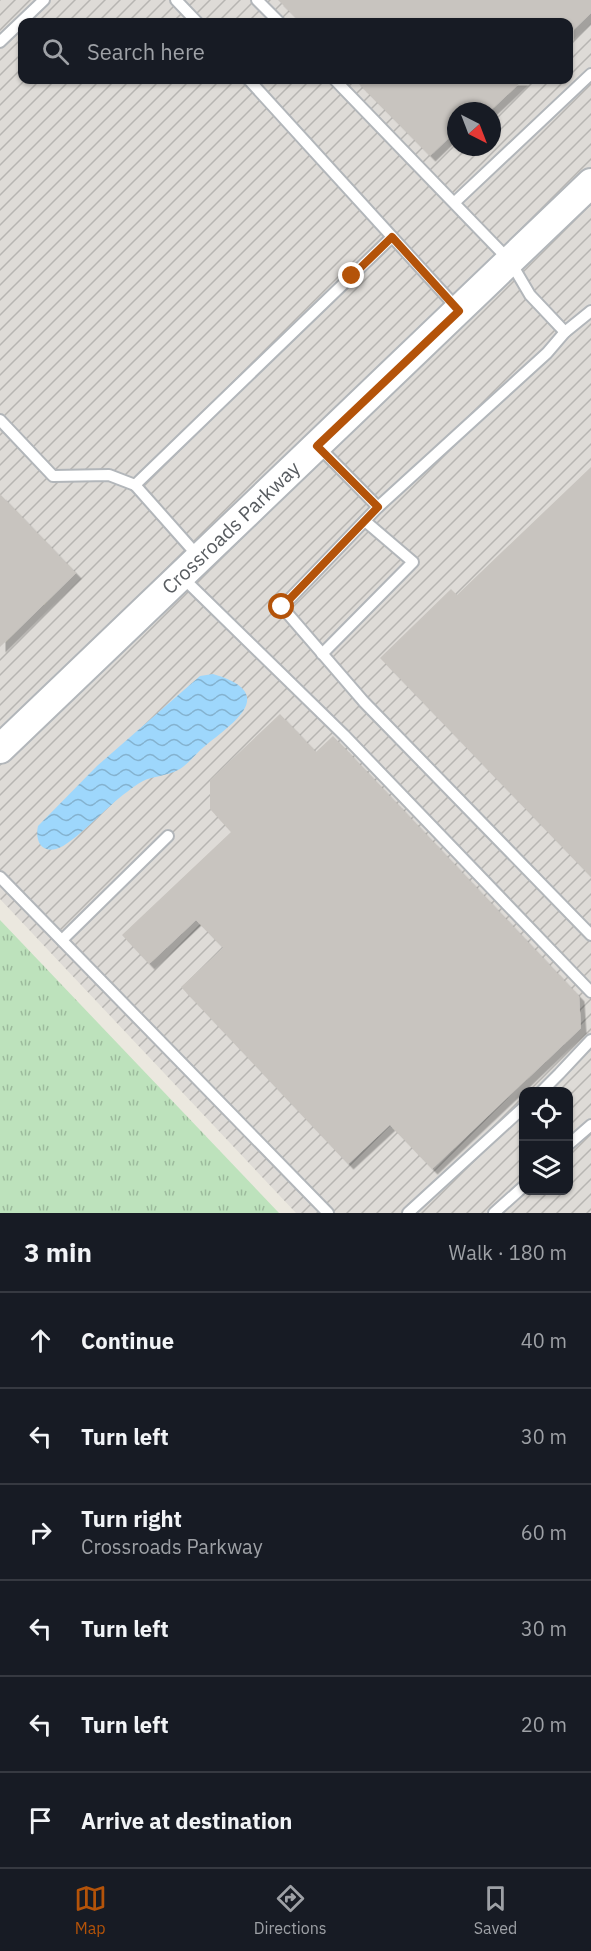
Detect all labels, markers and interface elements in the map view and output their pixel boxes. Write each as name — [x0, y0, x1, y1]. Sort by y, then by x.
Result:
search box — [18, 18, 573, 84]
icon: search — [39, 35, 72, 68]
text: Search here — [87, 37, 205, 66]
north arrow — [447, 102, 501, 156]
route end — [338, 262, 364, 288]
street label: Crossroads Parkway — [156, 455, 306, 600]
route start — [268, 593, 294, 619]
map controls — [519, 1087, 573, 1195]
button: locate — [519, 1087, 573, 1141]
button: layers — [519, 1141, 573, 1195]
text: 3 min — [24, 1235, 92, 1269]
text: Walk · 180 m — [449, 1239, 567, 1266]
icon: ahead — [24, 1324, 57, 1357]
text: Continue — [81, 1326, 174, 1355]
text: 40 m — [521, 1327, 567, 1354]
icon: left — [24, 1420, 57, 1453]
text: Turn left — [81, 1422, 169, 1451]
text: 30 m — [521, 1423, 567, 1450]
text: Turn right — [81, 1504, 182, 1533]
icon: right — [24, 1516, 57, 1549]
text: 60 m — [521, 1519, 567, 1546]
text: Crossroads Parkway — [81, 1533, 263, 1560]
icon: left — [24, 1612, 57, 1645]
text: Turn left — [81, 1614, 169, 1643]
text: 30 m — [521, 1615, 567, 1642]
icon: left — [24, 1708, 57, 1741]
text: Turn left — [81, 1710, 169, 1739]
text: 20 m — [521, 1711, 567, 1738]
icon: arrive — [24, 1804, 57, 1837]
text: Arrive at destination — [81, 1806, 292, 1835]
tab: Map — [74, 1882, 107, 1938]
tab: Directions — [254, 1882, 327, 1938]
tab: Saved — [474, 1882, 517, 1938]

